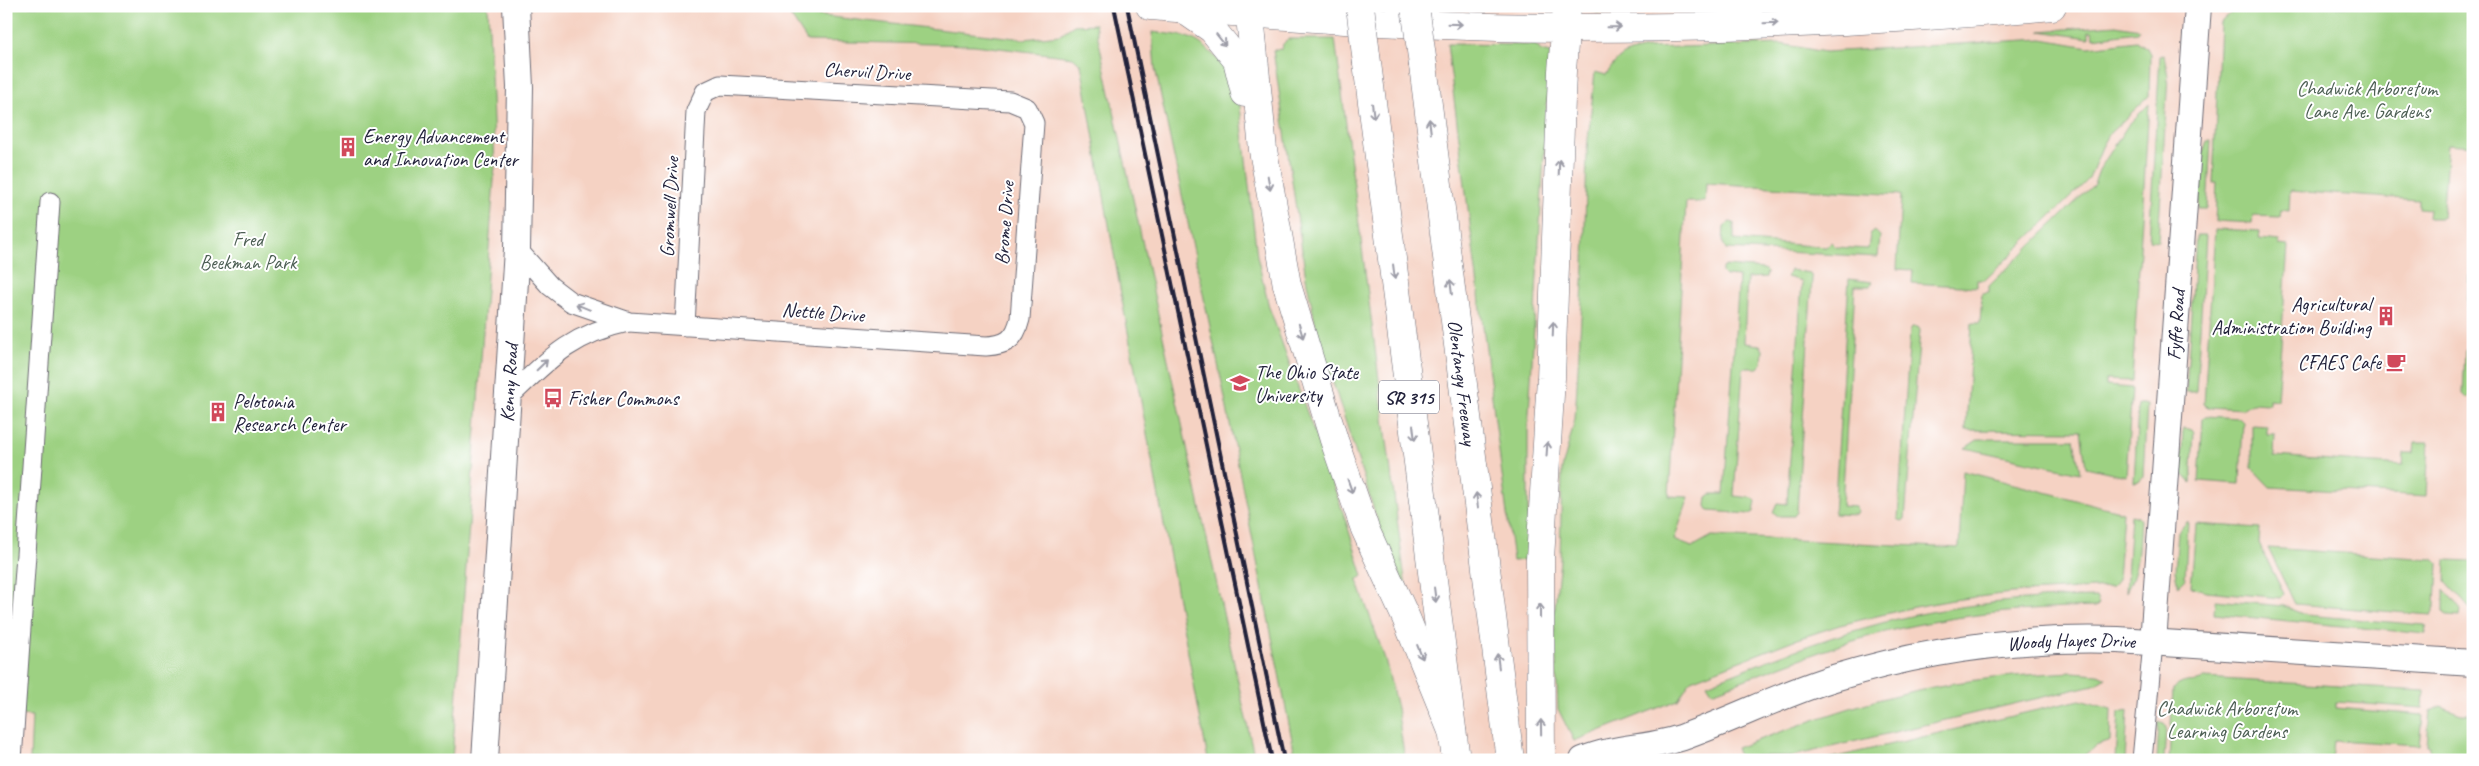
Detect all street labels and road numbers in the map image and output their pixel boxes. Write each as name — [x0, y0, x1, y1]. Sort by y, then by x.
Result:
street label: Chervil Drive — [823, 57, 912, 86]
street label: Gromwell Drive — [654, 155, 685, 258]
street label: Brome Drive — [989, 179, 1020, 266]
street label: Fyffe Road — [2161, 286, 2191, 361]
street label: Nettle Drive — [781, 297, 866, 328]
street label: Olentangy Freeway — [1442, 318, 1483, 449]
street label: Kenny Road — [494, 340, 524, 423]
road number: SR 315 — [1379, 381, 1439, 414]
street label: Woody Hayes Drive — [2006, 628, 2138, 657]

